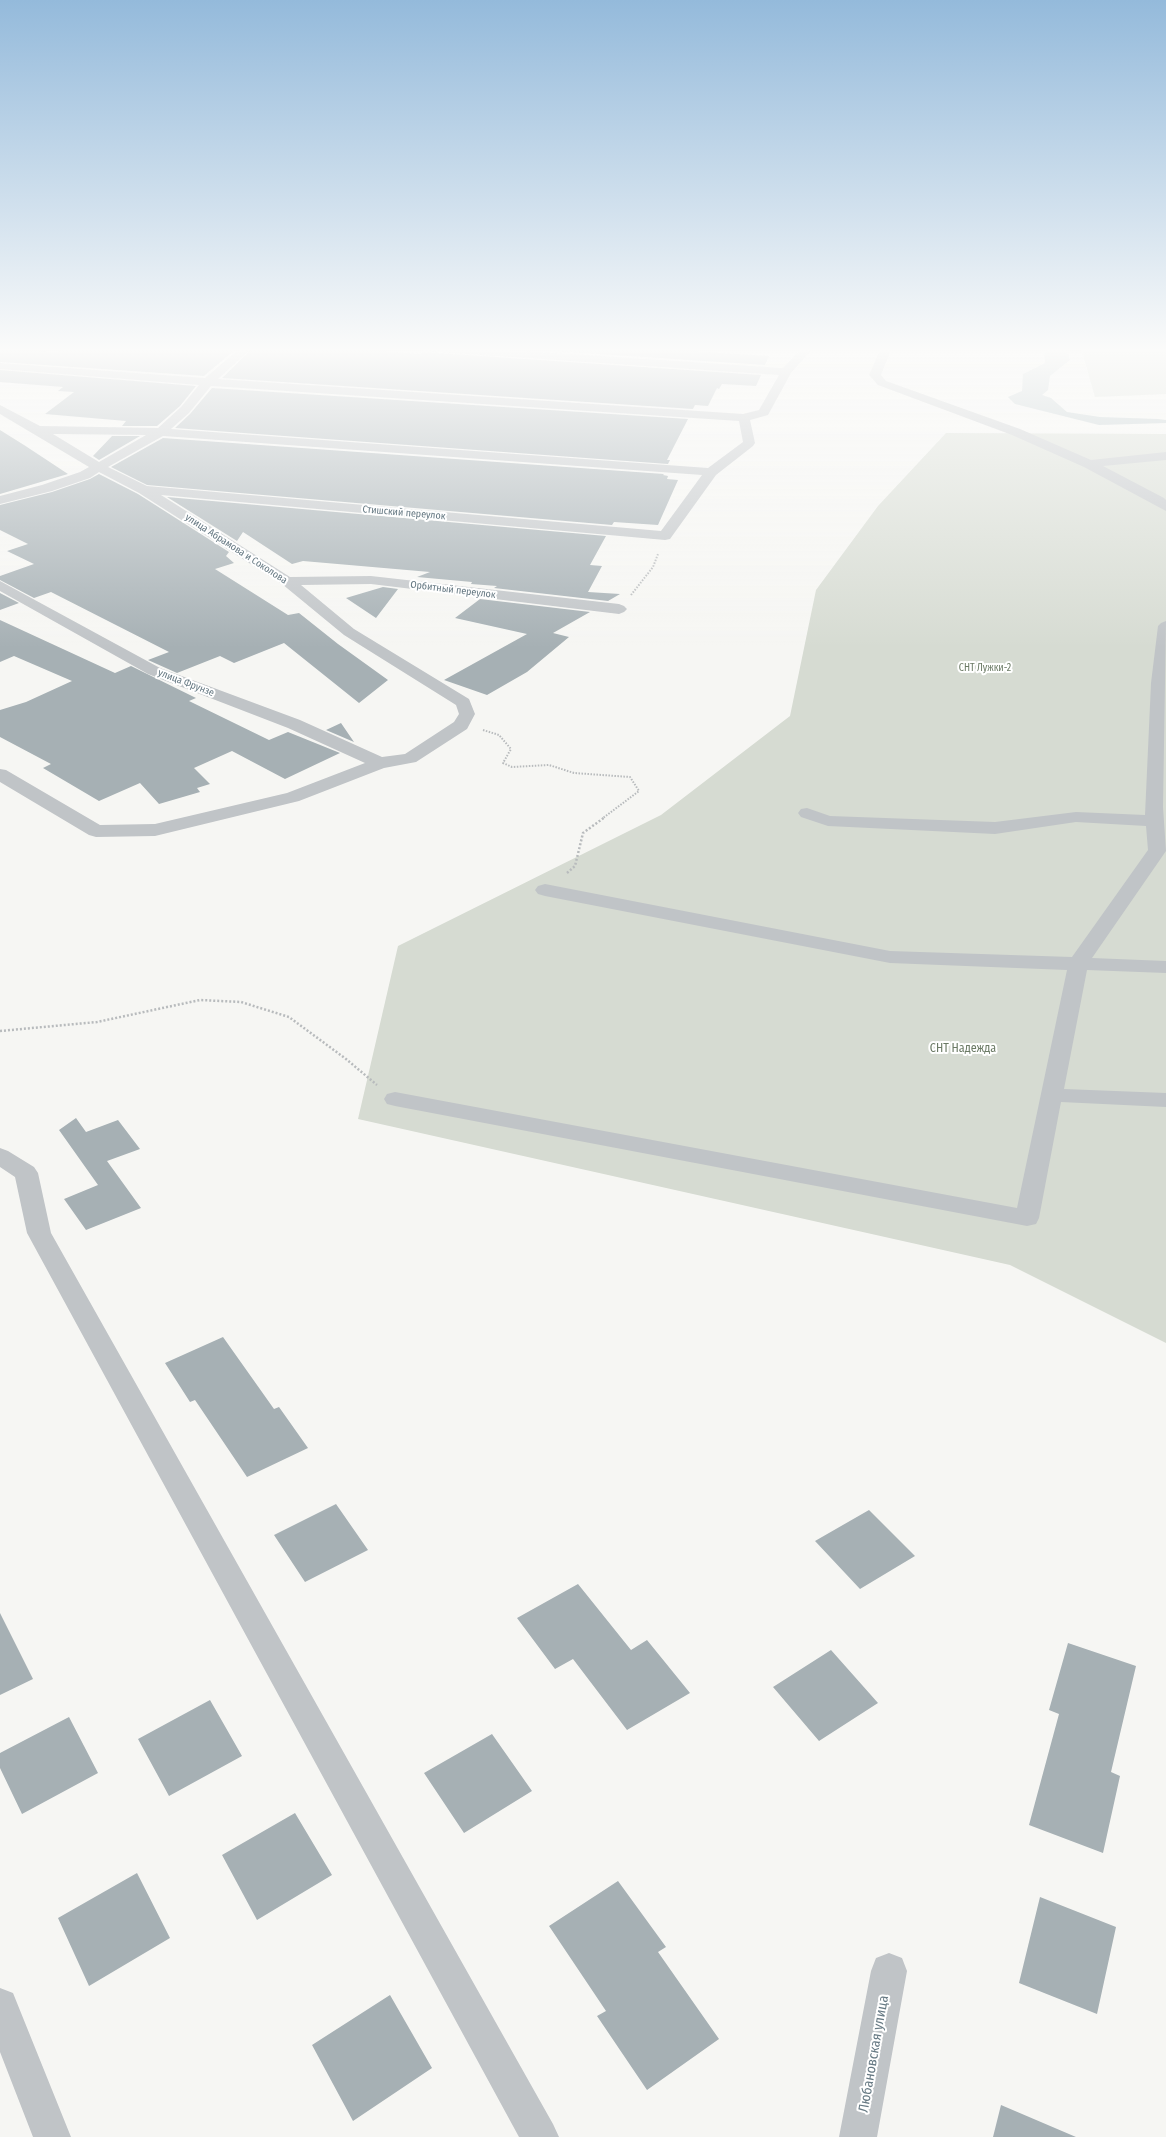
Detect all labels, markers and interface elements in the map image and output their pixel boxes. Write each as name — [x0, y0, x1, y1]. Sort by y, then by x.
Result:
street label: Стишский переулок — [362, 503, 446, 523]
street label: улица Абрамова и Соколова — [183, 511, 289, 587]
street label: Орбитный переулок — [410, 579, 496, 601]
park label: СНТ Лужки-2 — [959, 662, 1011, 674]
street label: улица Фрунзе — [156, 667, 216, 699]
park label: СНТ Надежда — [930, 1042, 996, 1056]
street label: Любановская улица — [855, 1994, 893, 2114]

